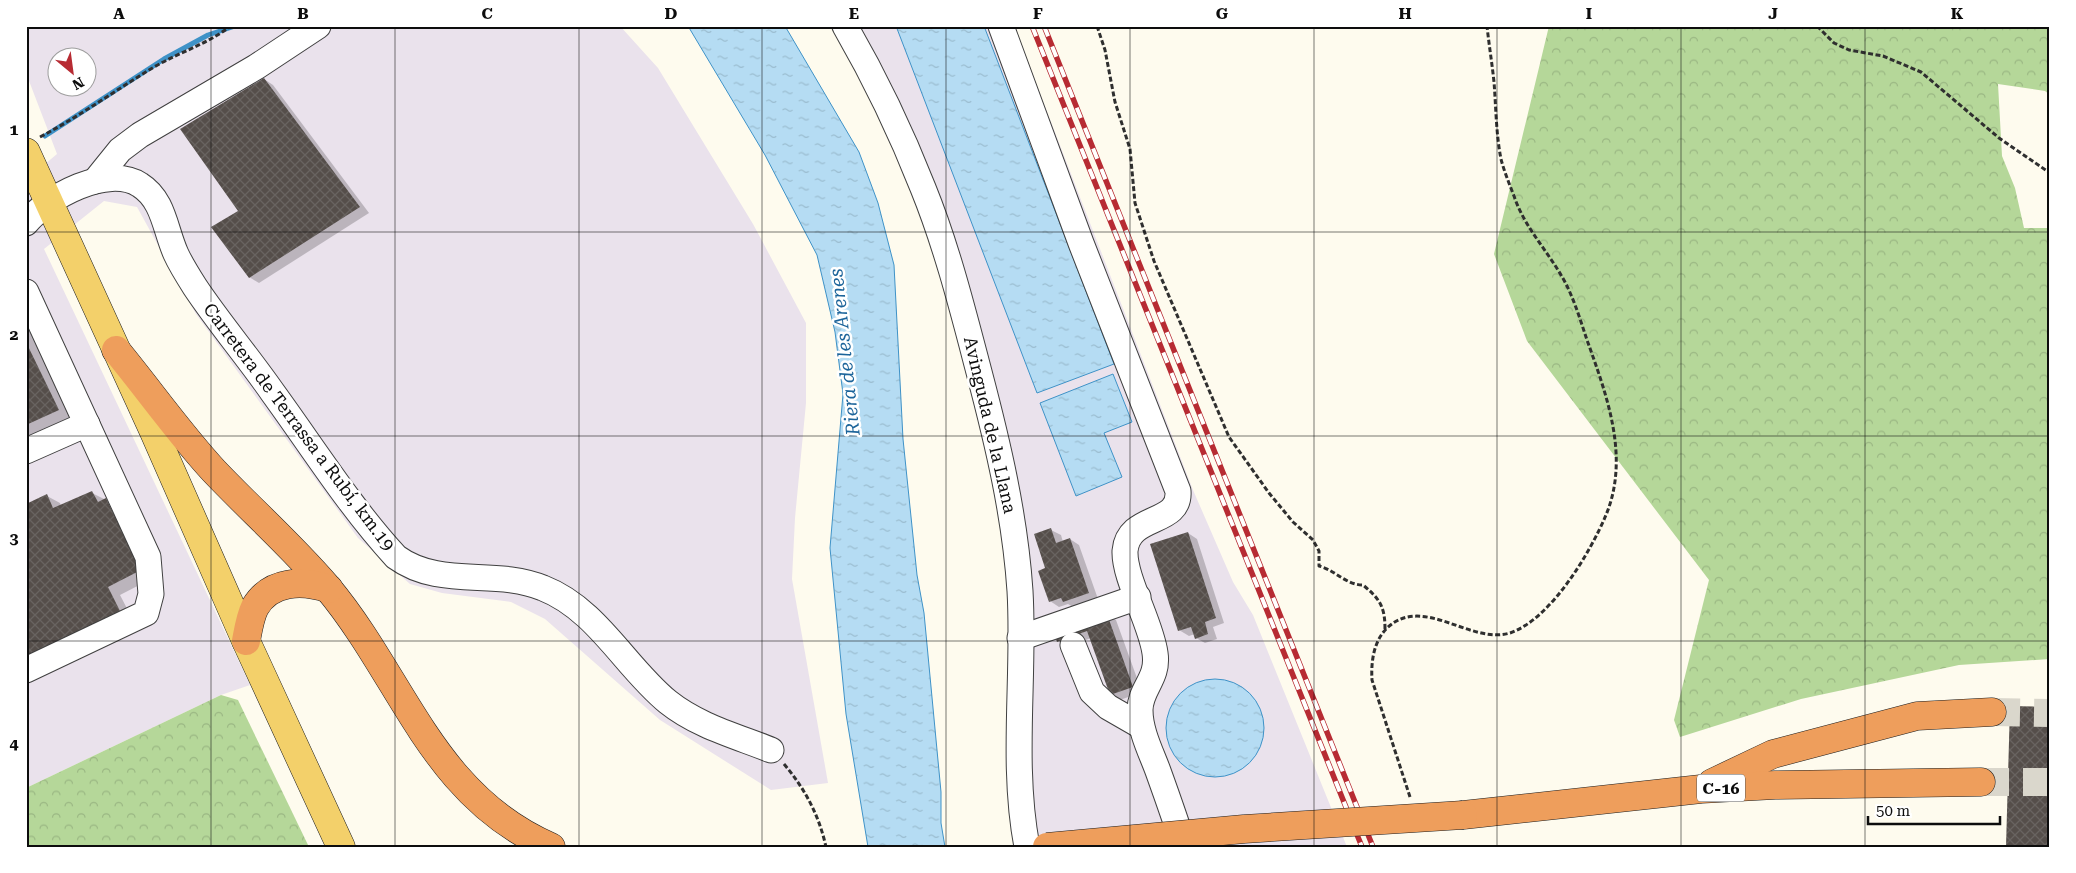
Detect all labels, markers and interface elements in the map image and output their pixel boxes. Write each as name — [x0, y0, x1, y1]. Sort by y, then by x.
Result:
text: A — [113, 4, 125, 23]
text: B — [297, 4, 309, 23]
text: C — [481, 4, 493, 23]
text: D — [665, 4, 678, 23]
text: E — [849, 4, 859, 23]
text: F — [1033, 4, 1043, 23]
text: G — [1216, 4, 1229, 23]
text: H — [1398, 4, 1412, 23]
text: I — [1586, 4, 1592, 23]
text: J — [1768, 4, 1778, 23]
text: K — [1951, 4, 1964, 23]
north arrow — [48, 48, 98, 98]
text: N — [70, 74, 87, 93]
text: 1 — [10, 120, 19, 139]
water label: Riera de les Arenes — [824, 267, 865, 438]
street label: Carretera de Terrassa a Rubí, km.19 — [199, 299, 399, 555]
text: 2 — [10, 325, 19, 344]
street label: Avinguda de la Llana — [960, 334, 1021, 516]
text: 3 — [10, 529, 19, 548]
text: 4 — [10, 734, 19, 753]
road number: C-16 — [1697, 774, 1745, 801]
scale bar — [1868, 793, 2001, 825]
text: 50 m — [1876, 802, 1911, 820]

